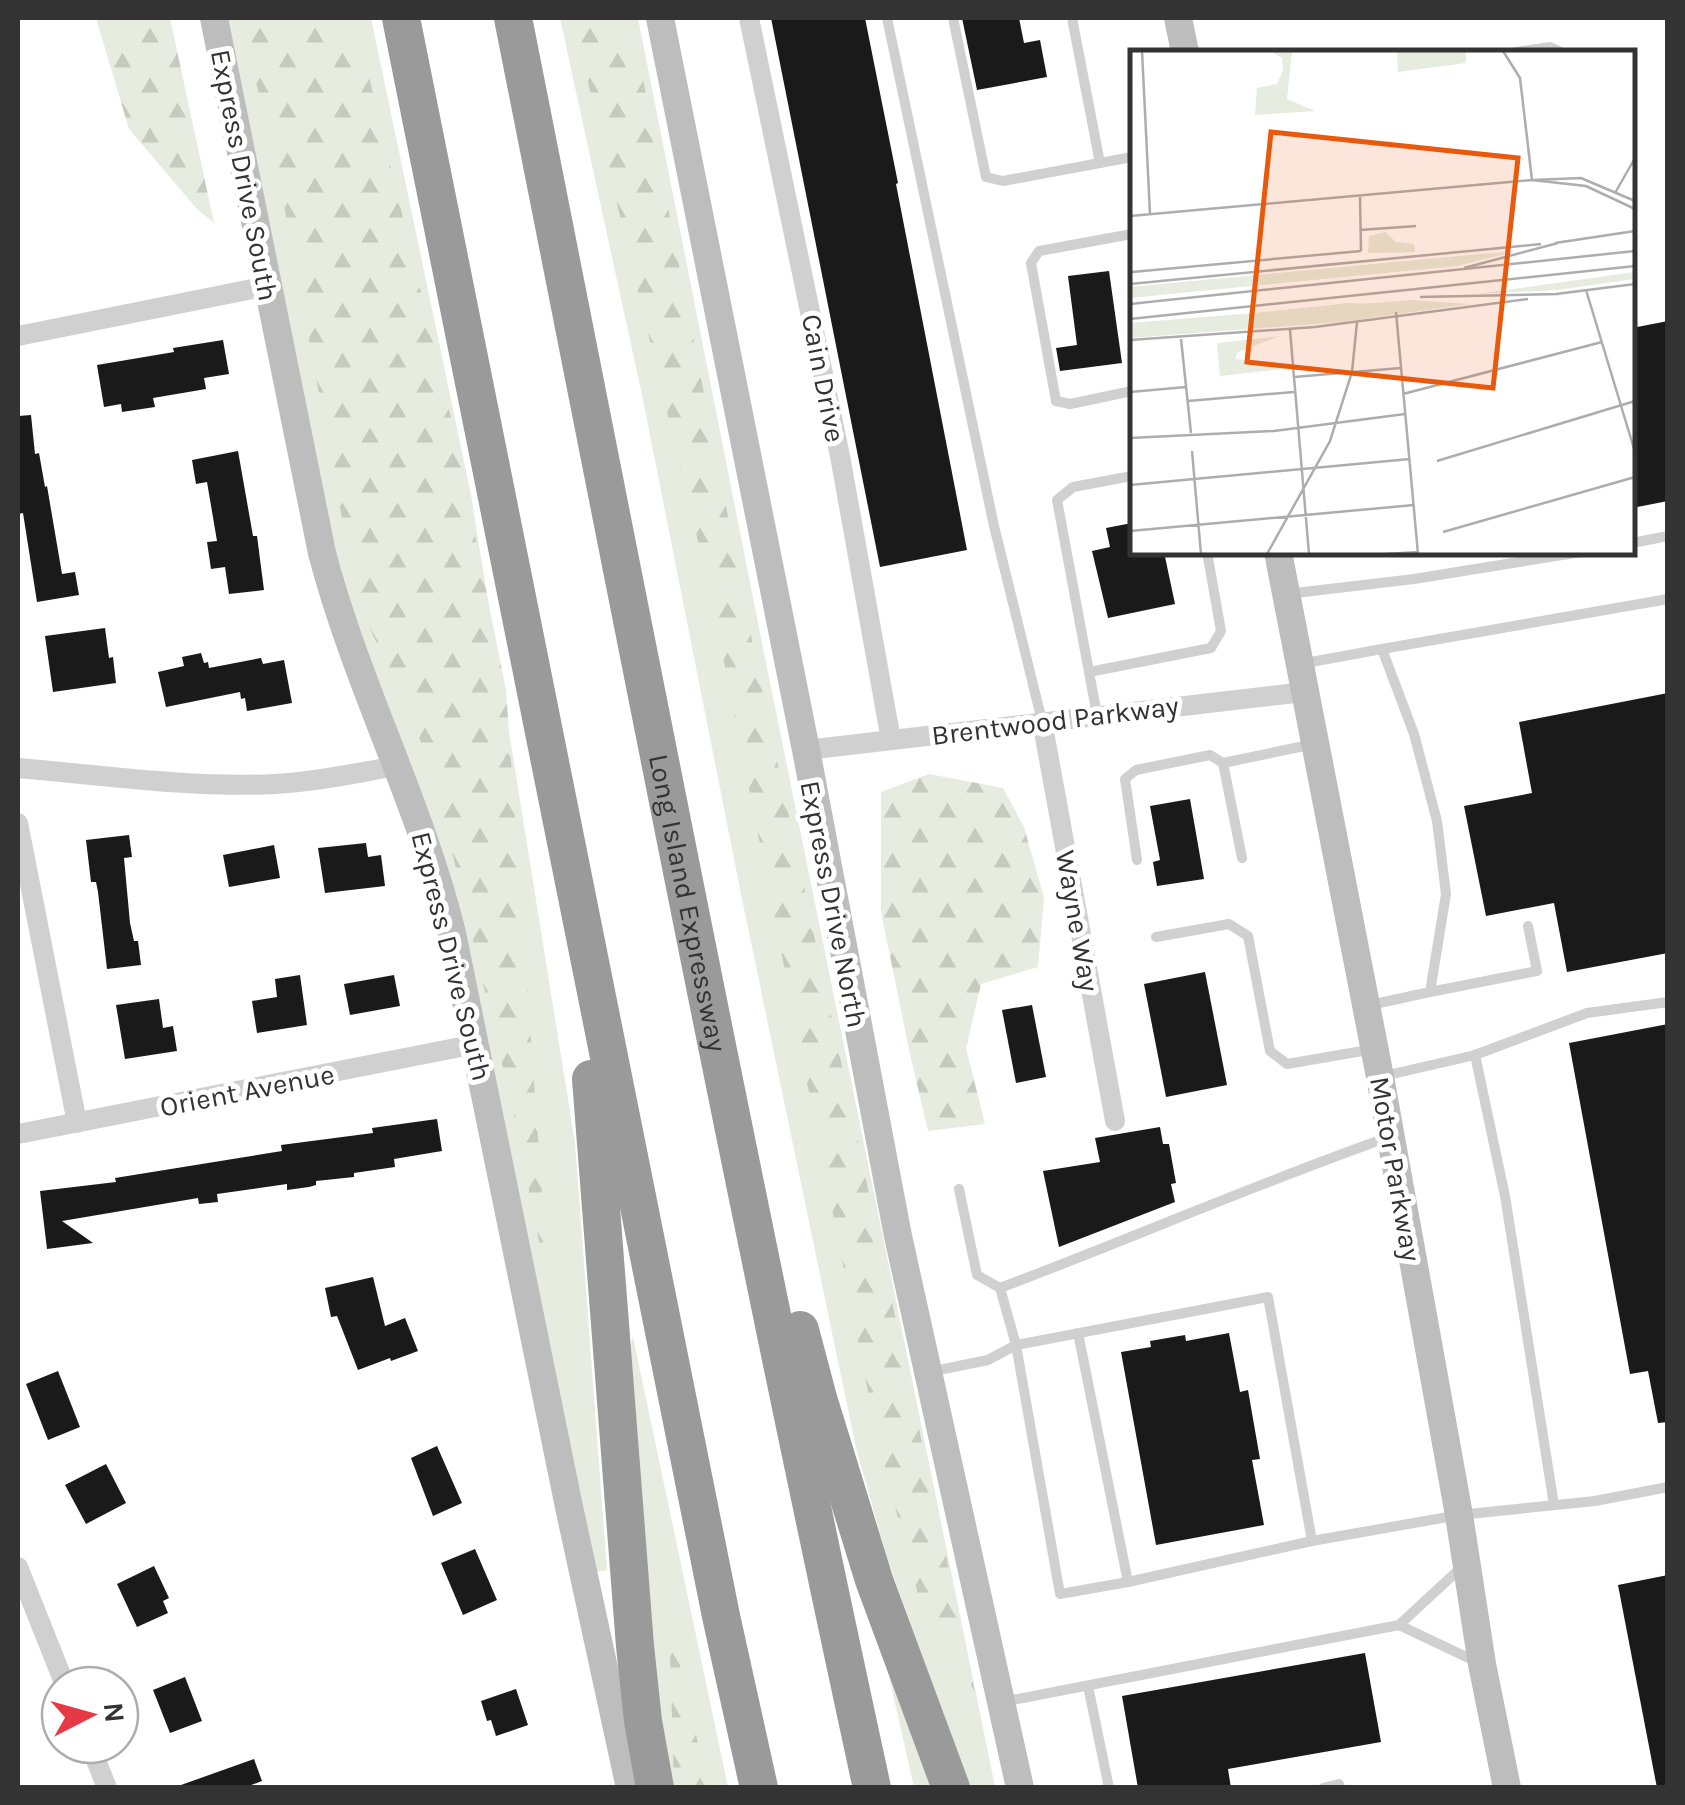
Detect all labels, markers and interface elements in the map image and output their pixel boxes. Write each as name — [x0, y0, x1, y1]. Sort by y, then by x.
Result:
street label: Express Drive South — [204, 46, 285, 304]
inset map — [1130, 50, 1635, 555]
street label: Cain Drive — [795, 311, 852, 445]
street label: Brentwood Parkway — [929, 689, 1181, 752]
street label: Long Island Expressway — [642, 751, 734, 1055]
street label: Express Drive North — [793, 778, 874, 1030]
street label: Express Drive South — [405, 828, 498, 1084]
street label: Wayne Way — [1049, 848, 1106, 994]
street label: Orient Avenue — [157, 1057, 337, 1124]
street label: Motor Parkway — [1363, 1074, 1428, 1264]
north arrow — [40, 1665, 140, 1765]
text: N — [97, 1701, 132, 1724]

